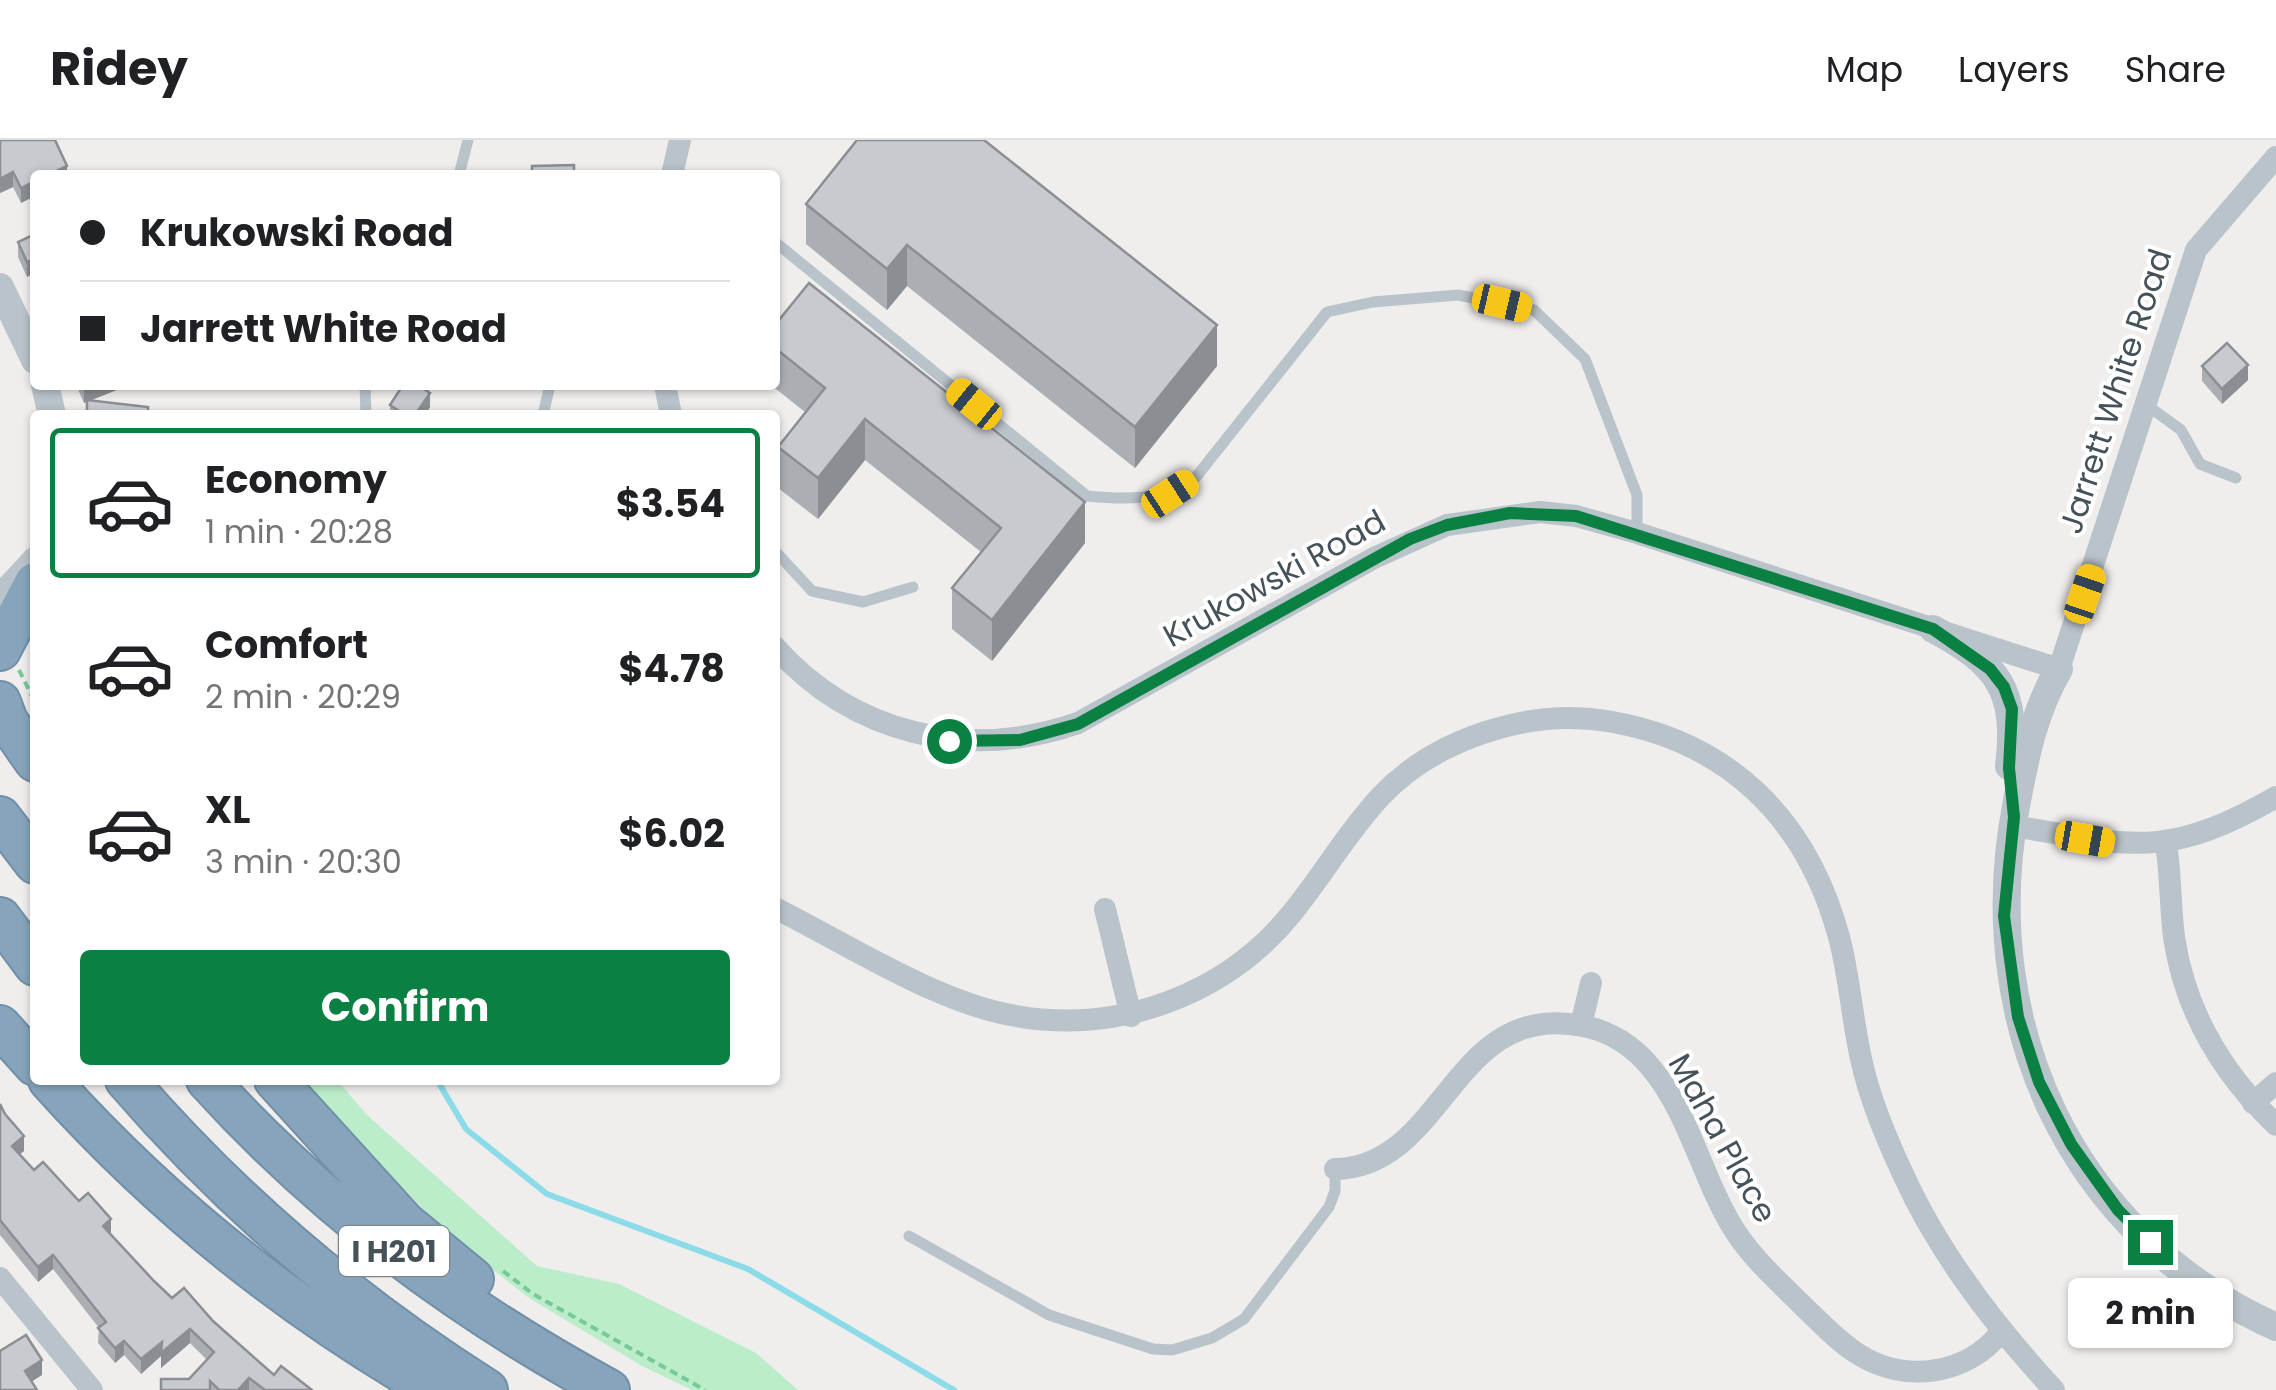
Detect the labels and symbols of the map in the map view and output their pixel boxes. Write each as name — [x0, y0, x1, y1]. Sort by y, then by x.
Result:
street label: Jarrett White Road — [2048, 243, 2182, 539]
car — [1469, 282, 1535, 324]
car — [941, 373, 1007, 435]
car — [1137, 465, 1203, 523]
street label: Krukowski Road — [1155, 498, 1393, 658]
car — [2061, 561, 2109, 627]
route start — [927, 719, 972, 764]
car — [2053, 819, 2117, 859]
street label: Maha Place — [1658, 1045, 1788, 1231]
route end — [2128, 1220, 2173, 1265]
road number: I H201 — [339, 1226, 449, 1276]
callout: 2 min — [2068, 1277, 2232, 1347]

